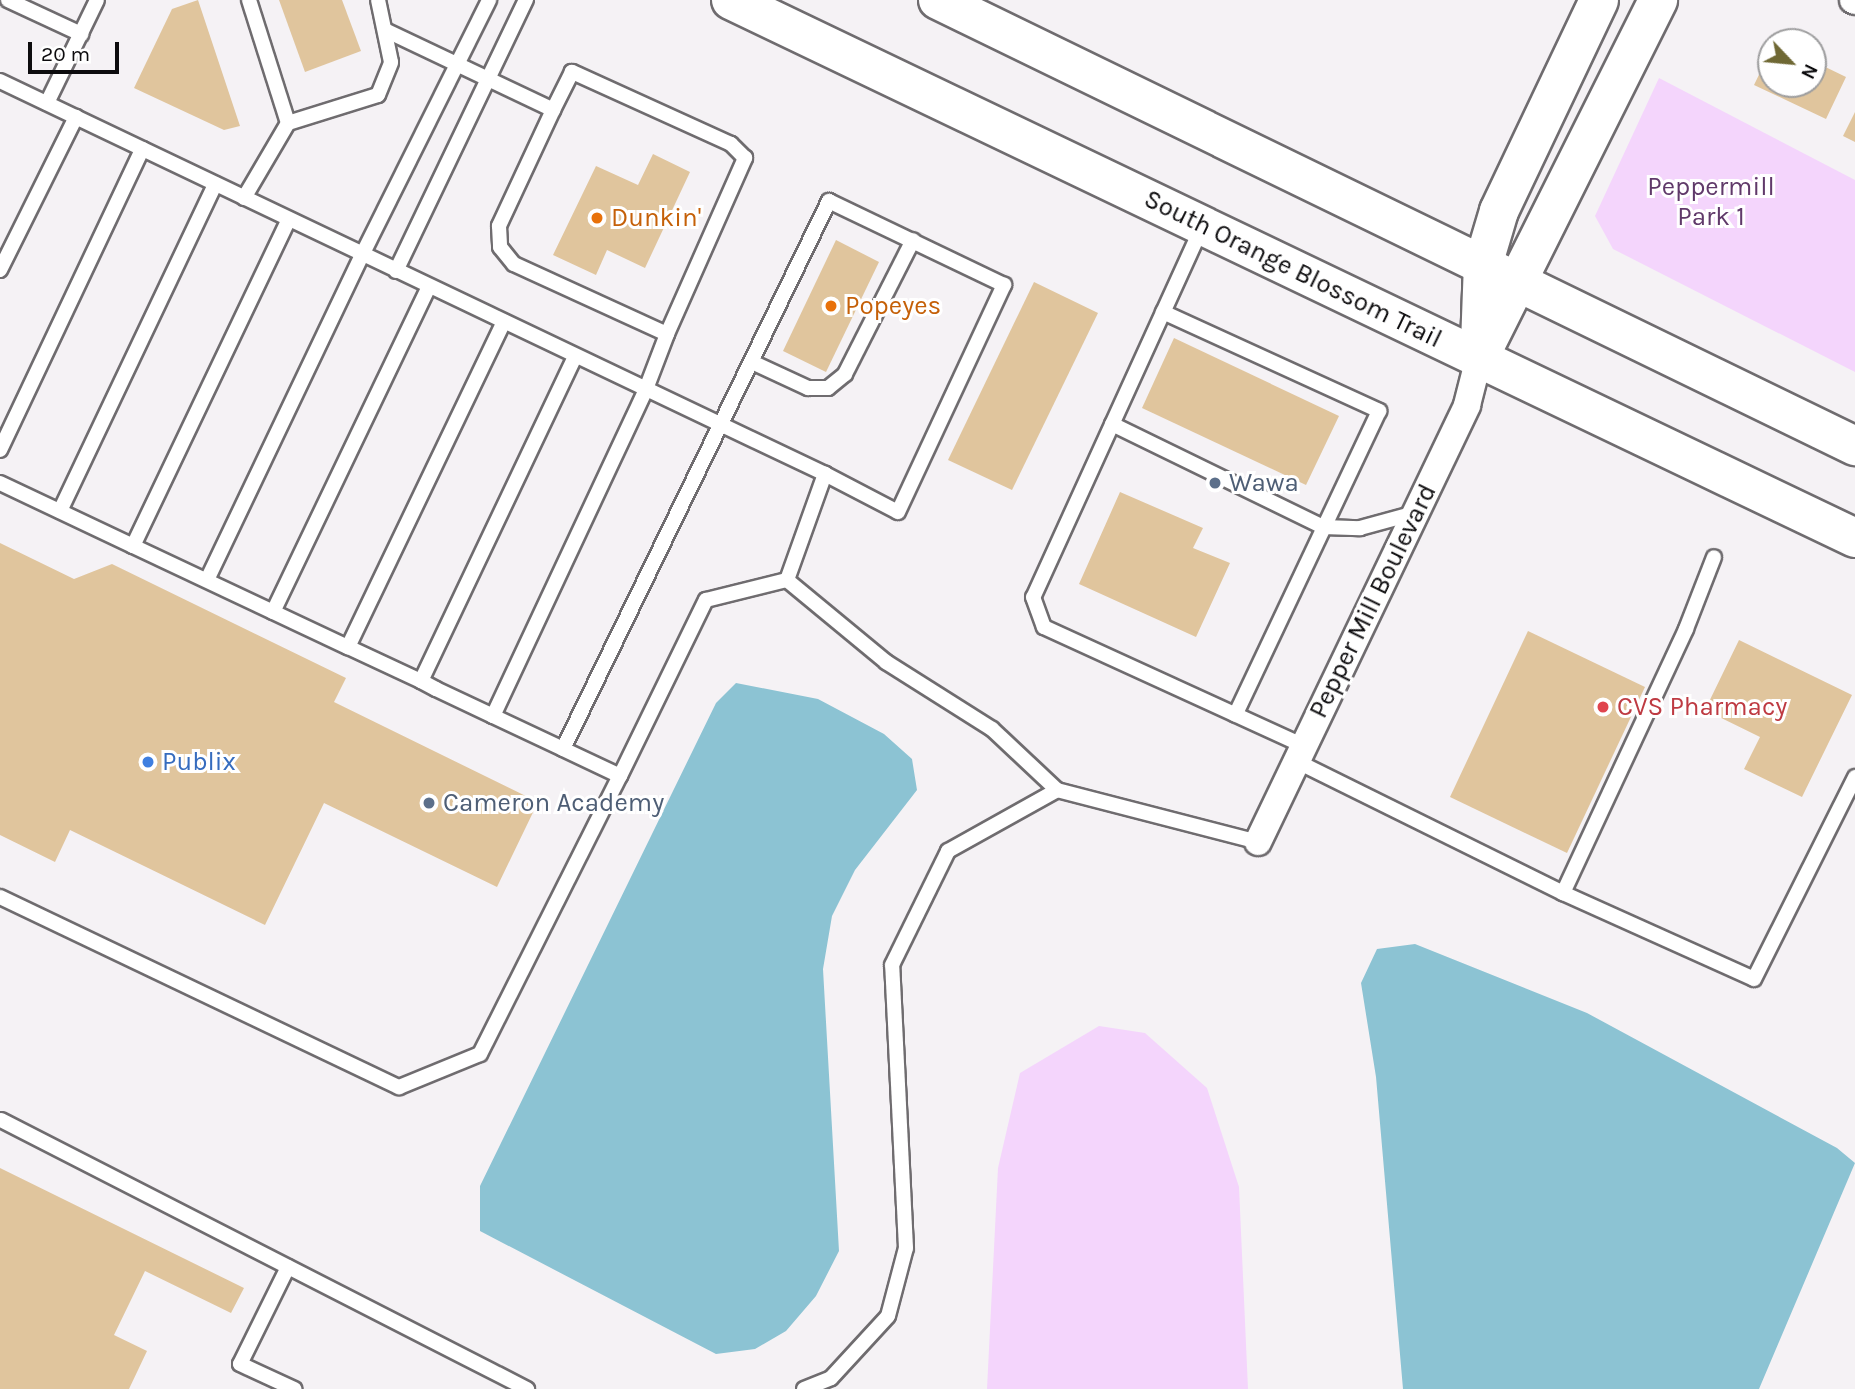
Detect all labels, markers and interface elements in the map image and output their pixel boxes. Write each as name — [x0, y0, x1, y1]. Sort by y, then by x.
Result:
scale bar — [32, 28, 122, 72]
north arrow — [1757, 28, 1827, 98]
text: 20 m — [41, 42, 90, 66]
text: N — [1796, 60, 1822, 82]
park label: Peppermill Park 1 — [1647, 171, 1775, 232]
street label: South Orange Blossom Trail — [1139, 183, 1447, 355]
place label: Dunkin' — [611, 202, 701, 234]
marker: Dunkin' — [589, 210, 605, 226]
place label: Popeyes — [845, 290, 941, 322]
marker: Popeyes — [823, 298, 839, 314]
place label: Wawa — [1229, 467, 1299, 499]
marker: Wawa — [1207, 475, 1223, 491]
street label: Pepper Mill Boulevard — [1303, 479, 1443, 723]
place label: CVS Pharmacy — [1617, 691, 1787, 723]
marker: CVS Pharmacy — [1595, 699, 1611, 715]
place label: Publix — [162, 746, 236, 778]
marker: Publix — [140, 754, 156, 770]
place label: Cameron Academy — [443, 787, 664, 819]
marker: Cameron Academy — [421, 795, 437, 811]

